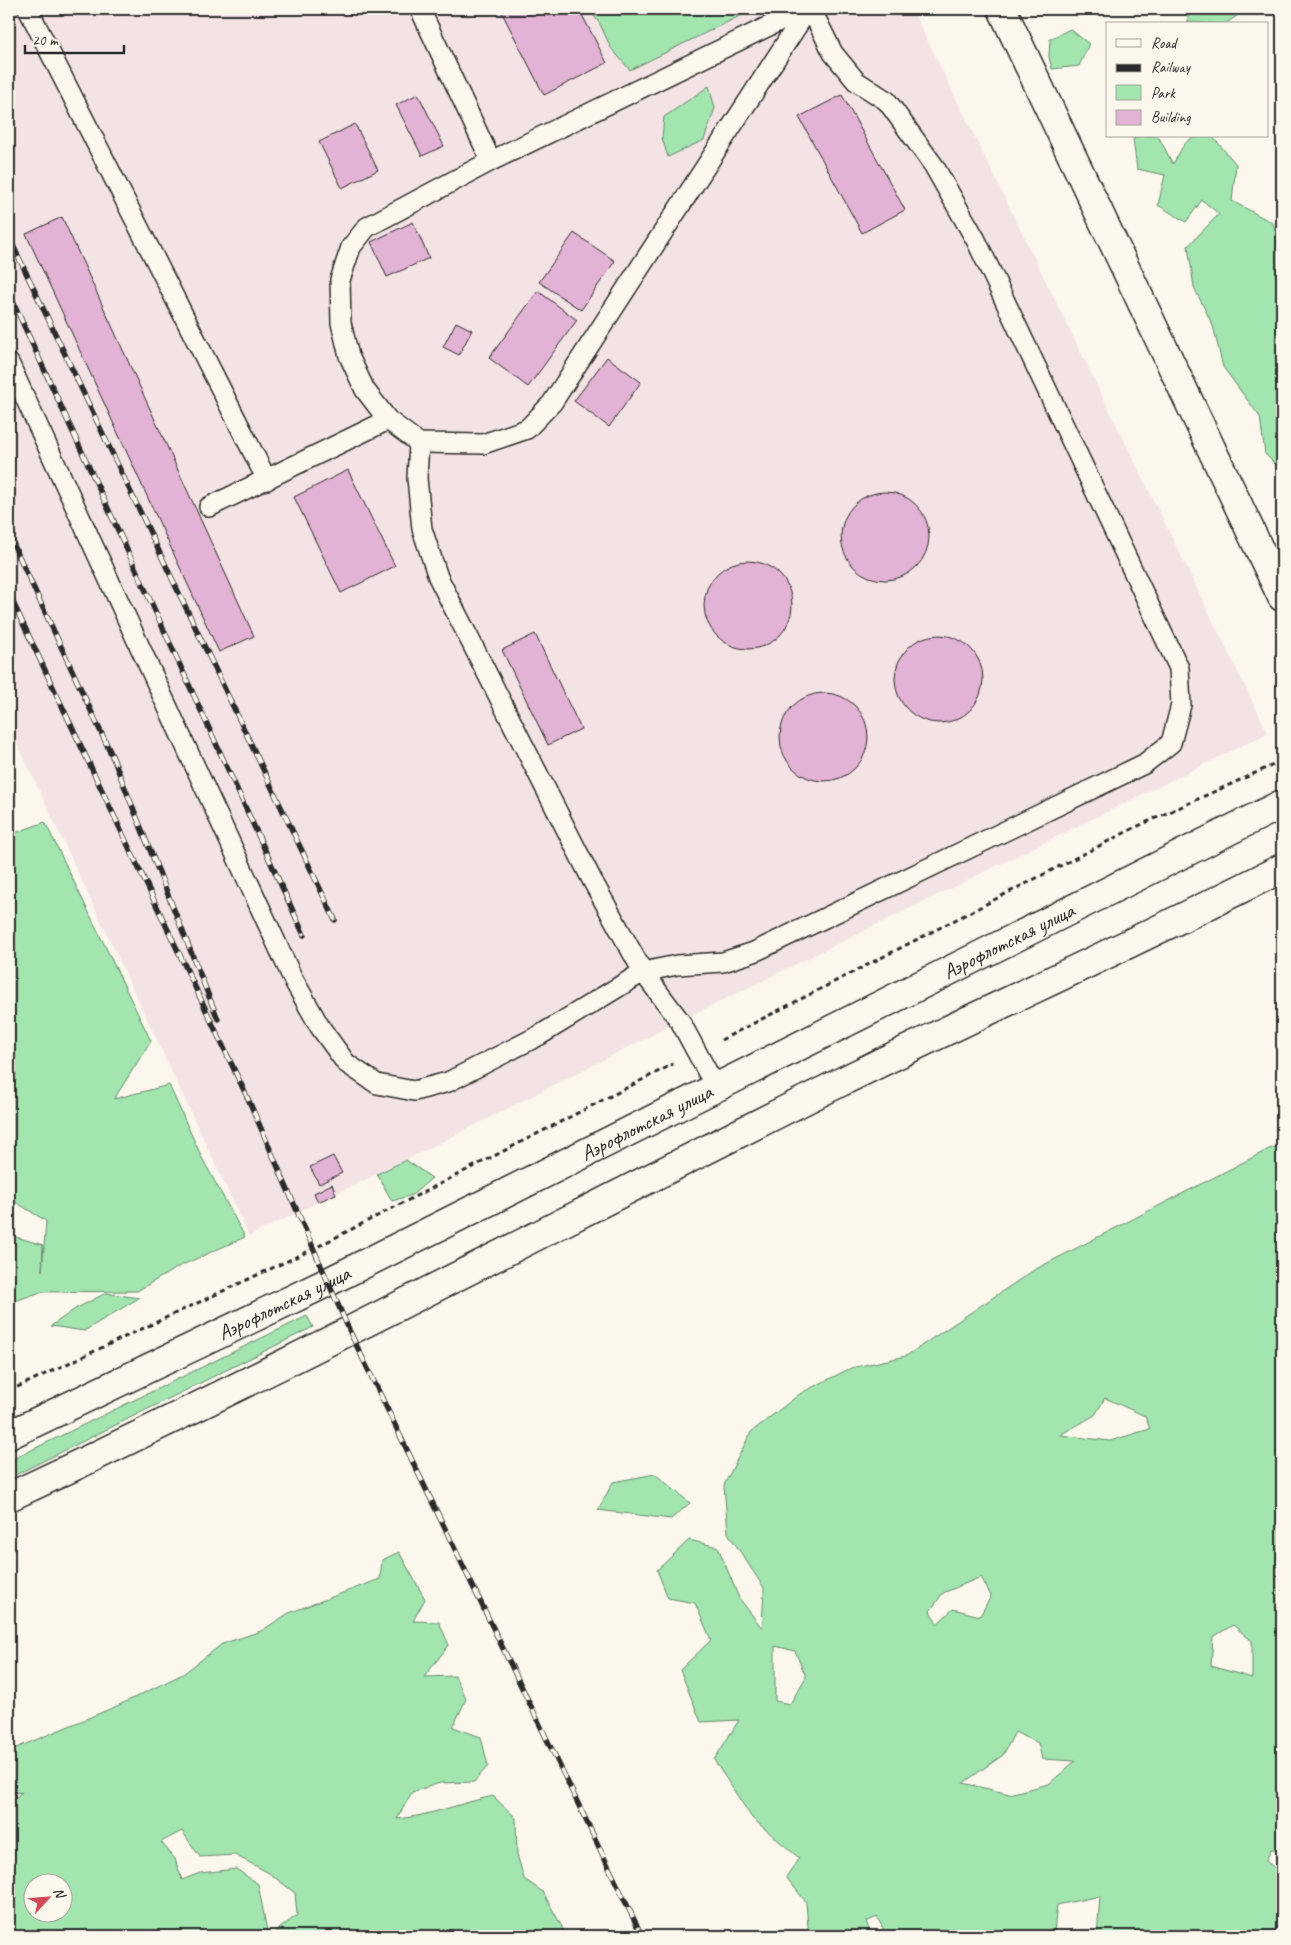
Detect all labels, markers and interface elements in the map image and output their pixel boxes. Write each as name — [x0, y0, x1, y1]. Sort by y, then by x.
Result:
scale bar — [25, 22, 124, 54]
legend — [1106, 22, 1268, 138]
text: 20 m — [32, 31, 59, 50]
text: Road — [1151, 34, 1178, 53]
text: Railway — [1151, 58, 1192, 77]
text: Park — [1151, 84, 1176, 103]
text: Building — [1151, 108, 1191, 127]
street label: Аэрофлотская улица — [938, 896, 1080, 985]
street label: Аэрофлотская улица — [576, 1078, 718, 1166]
street label: Аэрофлотская улица — [214, 1259, 356, 1346]
north arrow — [22, 1872, 72, 1922]
text: N — [50, 1885, 70, 1902]

